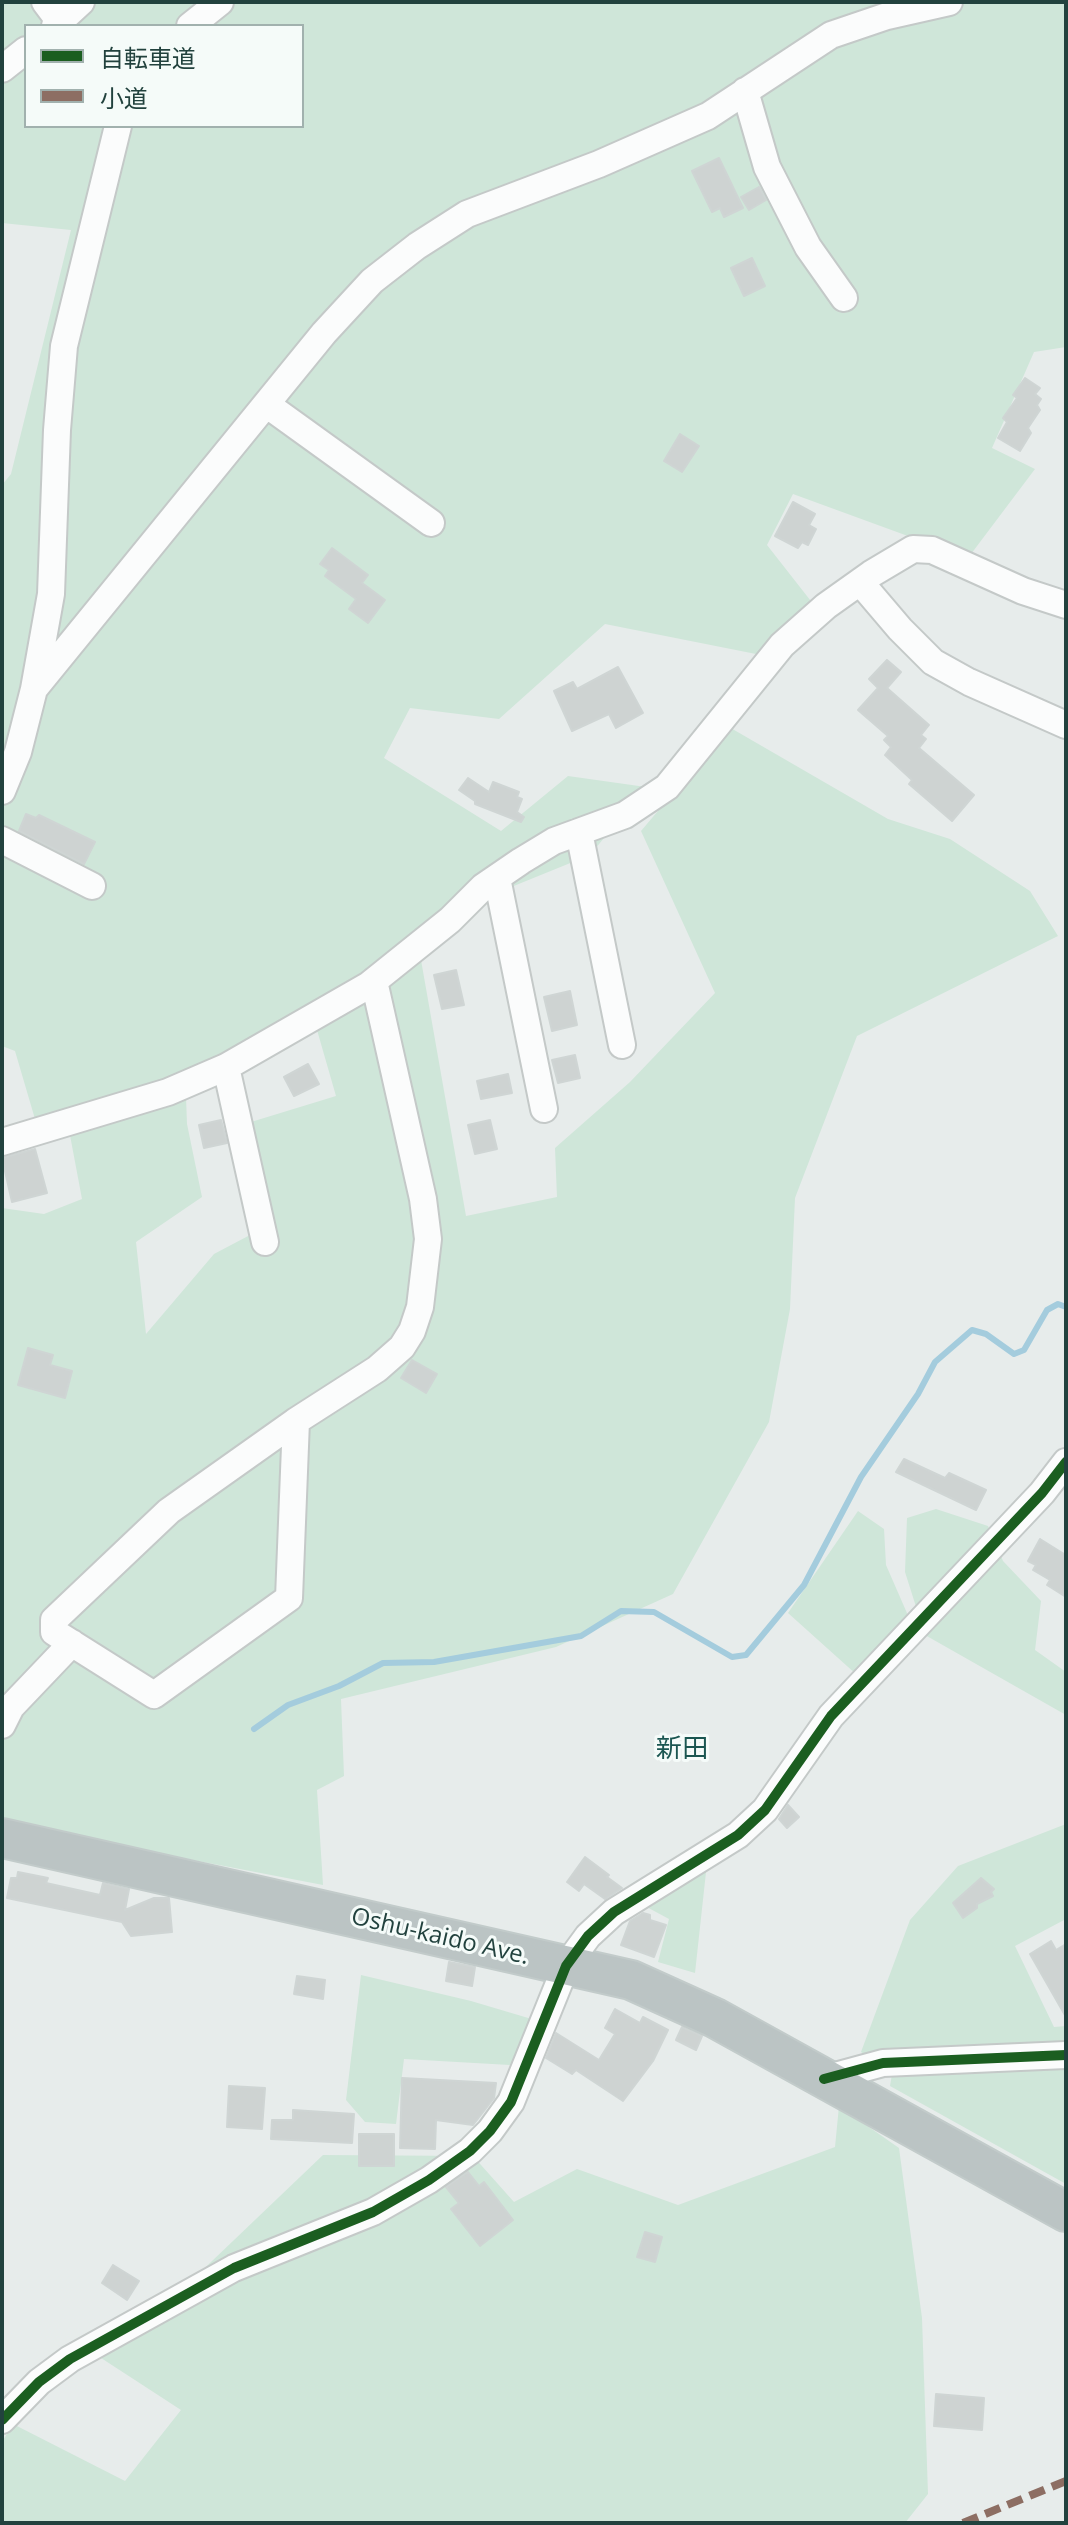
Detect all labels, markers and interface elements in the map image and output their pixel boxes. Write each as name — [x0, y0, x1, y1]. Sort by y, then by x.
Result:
legend — [24, 24, 304, 128]
text: 自転車道 — [100, 41, 196, 74]
text: 小道 — [100, 81, 148, 114]
district label: 新田 — [656, 1734, 708, 1766]
street label: Oshu-kaido Ave. — [348, 1903, 532, 1971]

